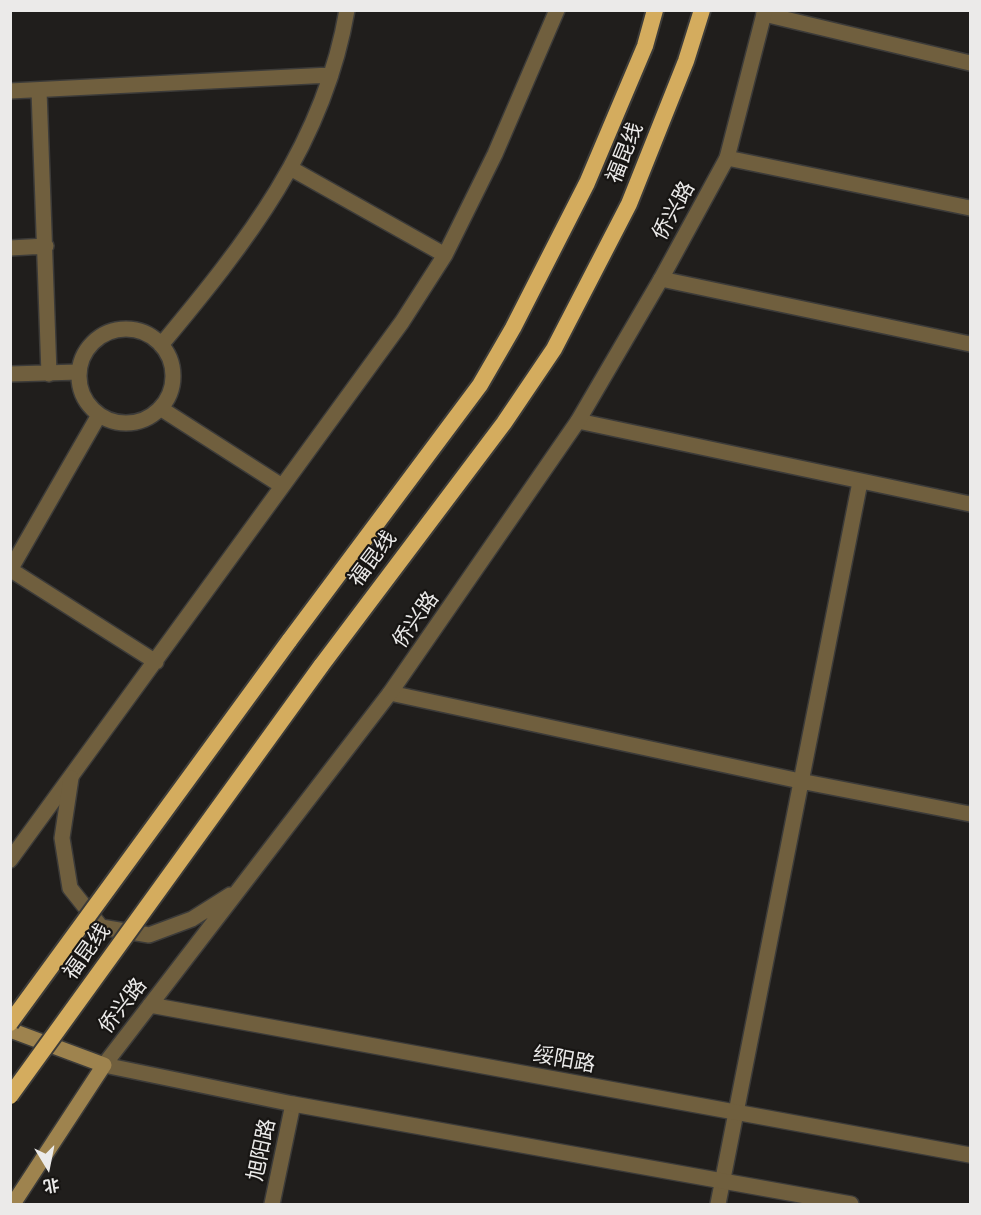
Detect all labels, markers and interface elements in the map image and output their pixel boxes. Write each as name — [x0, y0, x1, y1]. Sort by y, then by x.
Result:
street label: 福昆线 — [602, 119, 648, 187]
street label: 侨兴路 — [648, 177, 700, 245]
street label: 福昆线 — [344, 526, 402, 592]
street label: 侨兴路 — [388, 587, 444, 653]
street label: 福昆线 — [58, 919, 116, 985]
street label: 侨兴路 — [94, 973, 152, 1039]
street label: 绥阳路 — [531, 1042, 597, 1078]
street label: 旭阳路 — [243, 1117, 281, 1183]
north arrow — [18, 1137, 78, 1197]
text: 北 — [42, 1174, 61, 1196]

